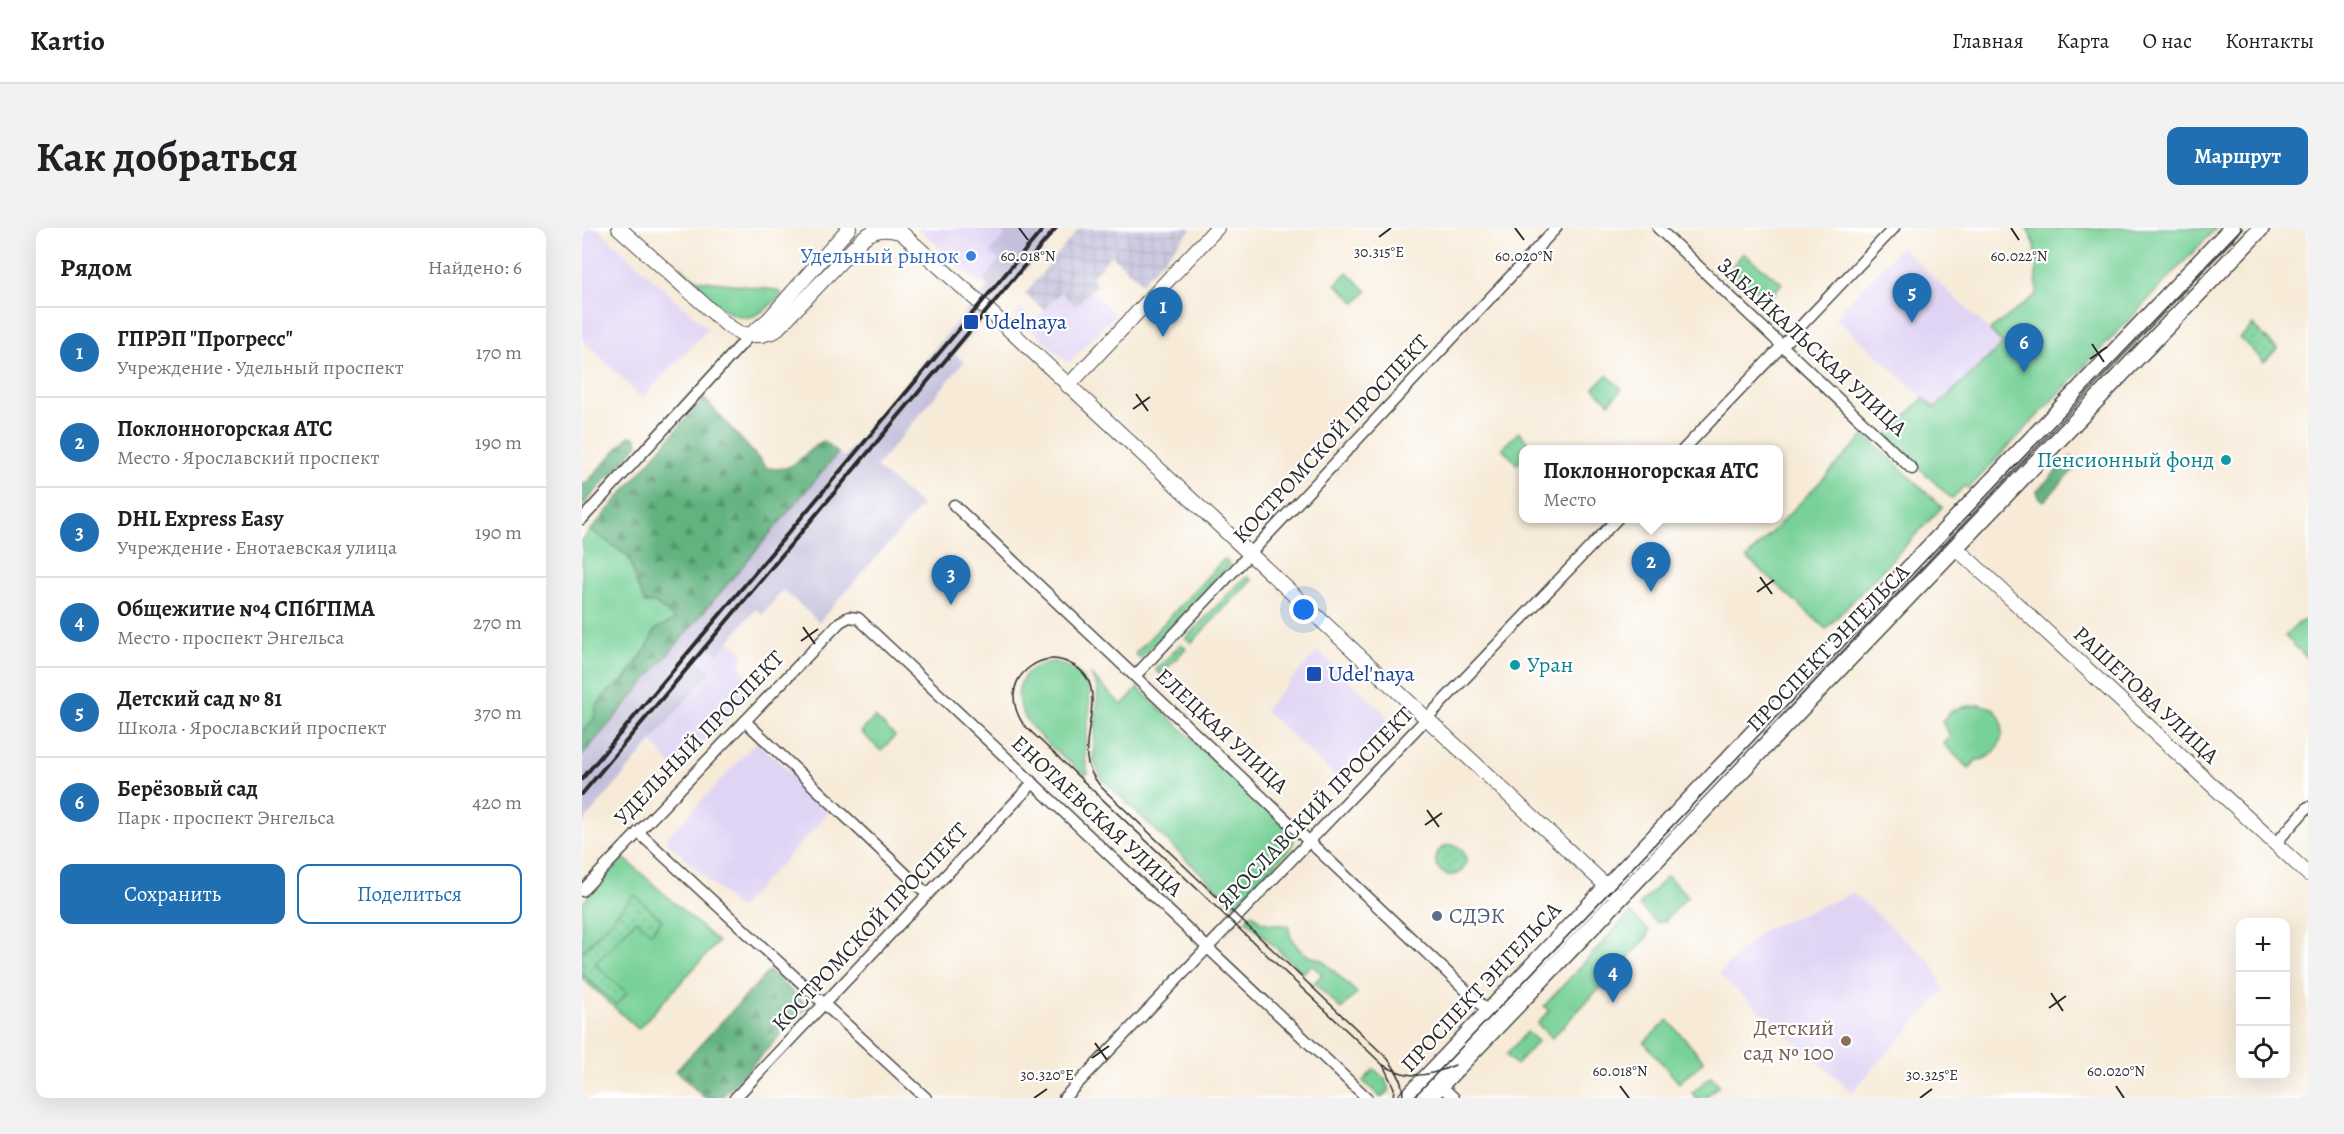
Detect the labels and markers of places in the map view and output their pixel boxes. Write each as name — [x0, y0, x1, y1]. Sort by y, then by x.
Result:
place label: Удельный рынок — [800, 241, 959, 271]
marker: Удельный рынок — [964, 249, 978, 263]
pin: 5 — [1892, 274, 1932, 323]
pin: 1 — [1144, 288, 1182, 337]
place label: Udelnaya — [984, 307, 1068, 337]
marker: Udelnaya — [962, 313, 980, 331]
pin: 6 — [2004, 324, 2044, 373]
place label: Пенсионный фонд — [2037, 445, 2214, 475]
marker: Пенсионный фонд — [2219, 453, 2233, 467]
pin: 2 — [1632, 542, 1670, 592]
pin: 3 — [932, 556, 970, 605]
place label: Уран — [1527, 650, 1573, 680]
marker: Уран — [1508, 658, 1522, 672]
place label: Udel'naya — [1328, 659, 1416, 689]
marker: Udel'naya — [1305, 665, 1323, 683]
place label: СДЭК — [1449, 901, 1504, 931]
marker: СДЭК — [1430, 909, 1444, 923]
pin: 4 — [1594, 954, 1632, 1003]
place label: Детский сад № 100 — [1743, 1013, 1834, 1068]
marker: Детский сад № 100 — [1839, 1034, 1853, 1048]

